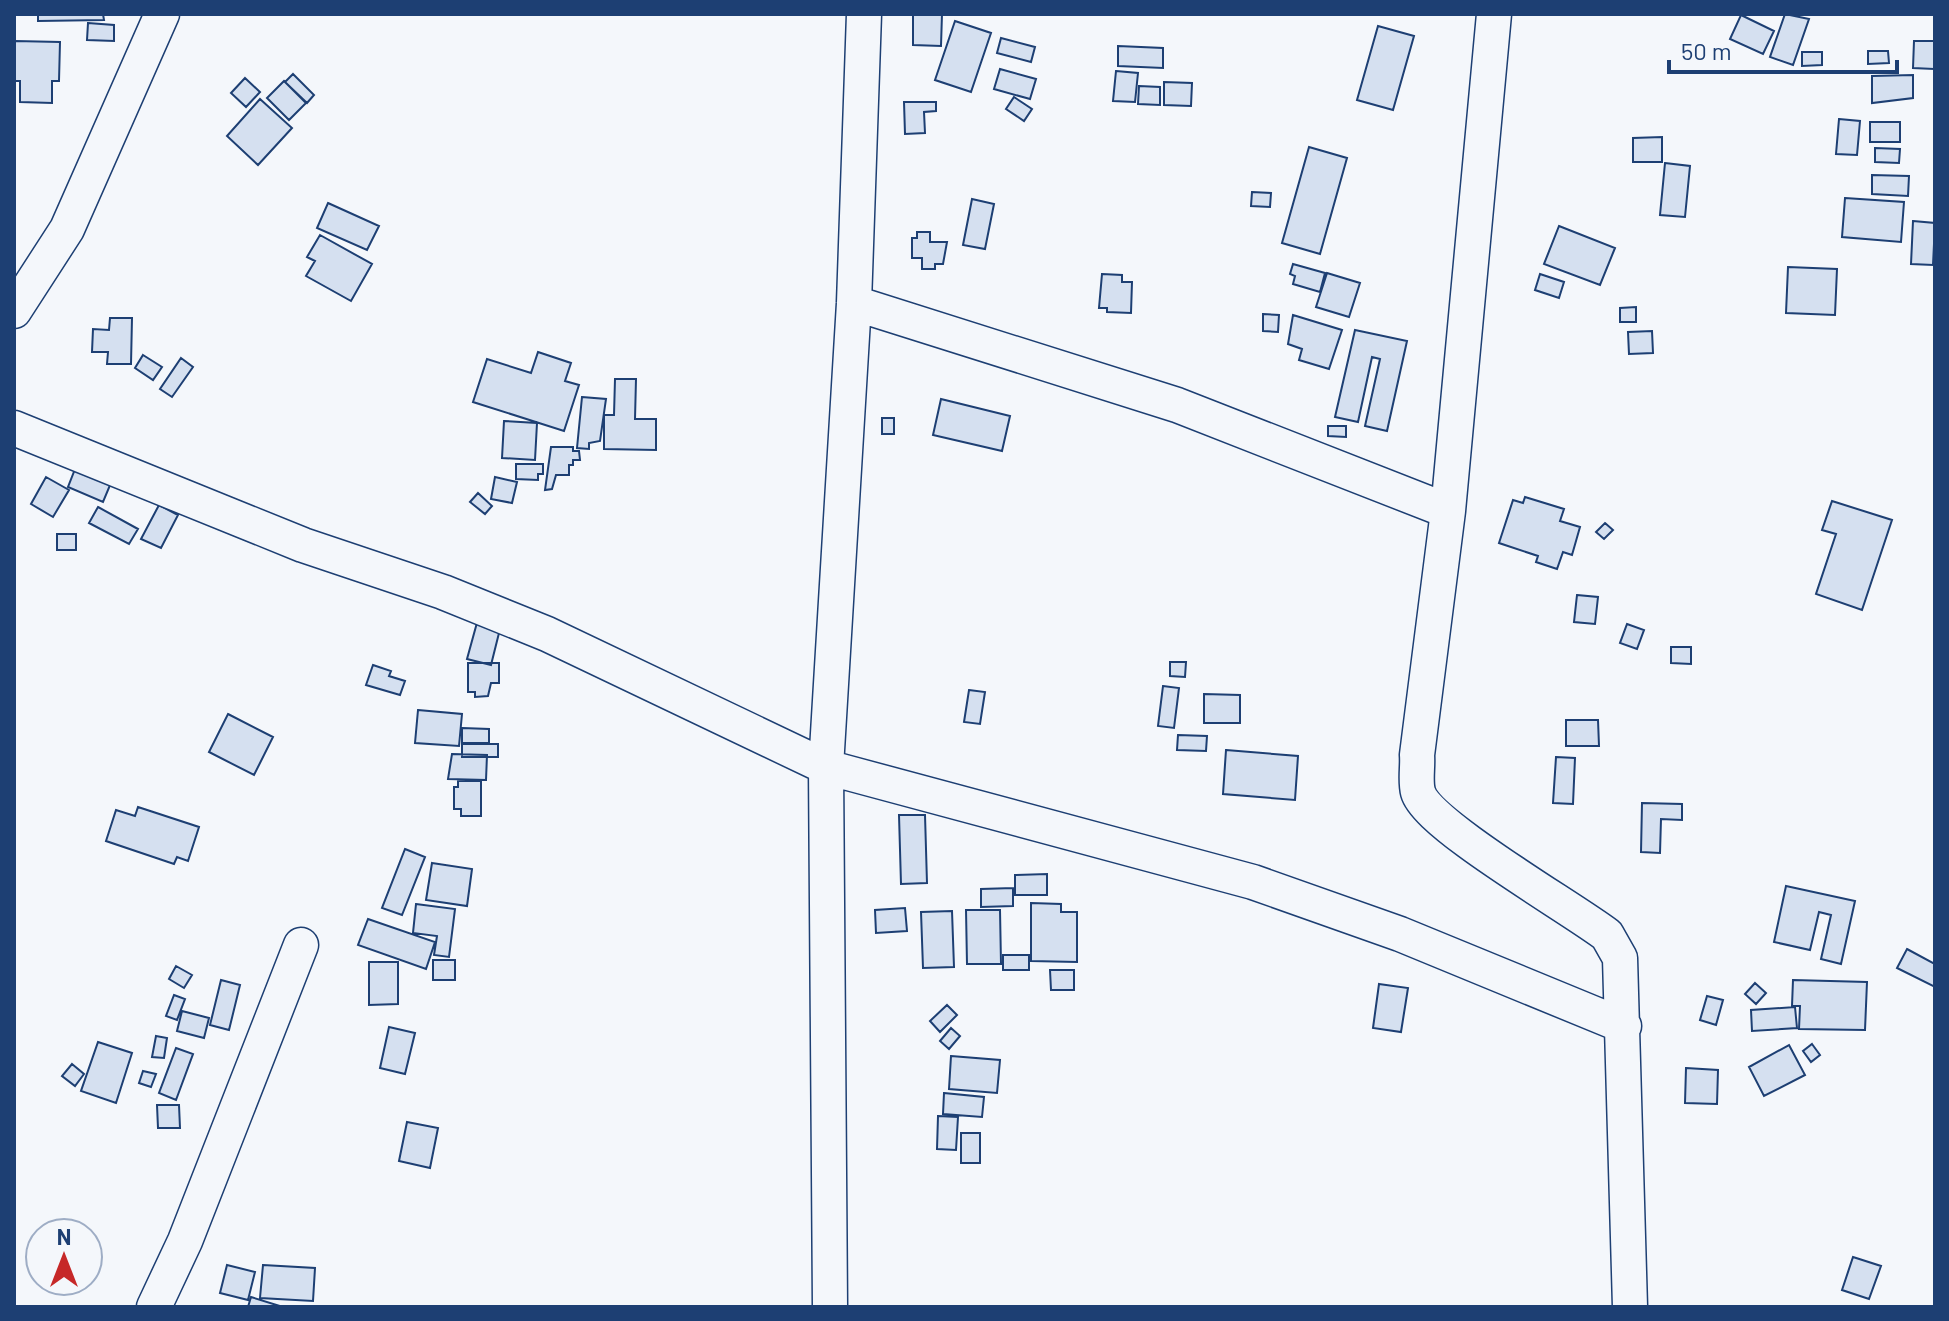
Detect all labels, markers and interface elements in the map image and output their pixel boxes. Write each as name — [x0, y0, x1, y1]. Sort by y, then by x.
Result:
scale bar — [1669, 24, 1897, 74]
text: 50 m — [1681, 36, 1732, 65]
north arrow — [24, 1217, 104, 1297]
text: N — [57, 1223, 71, 1249]

